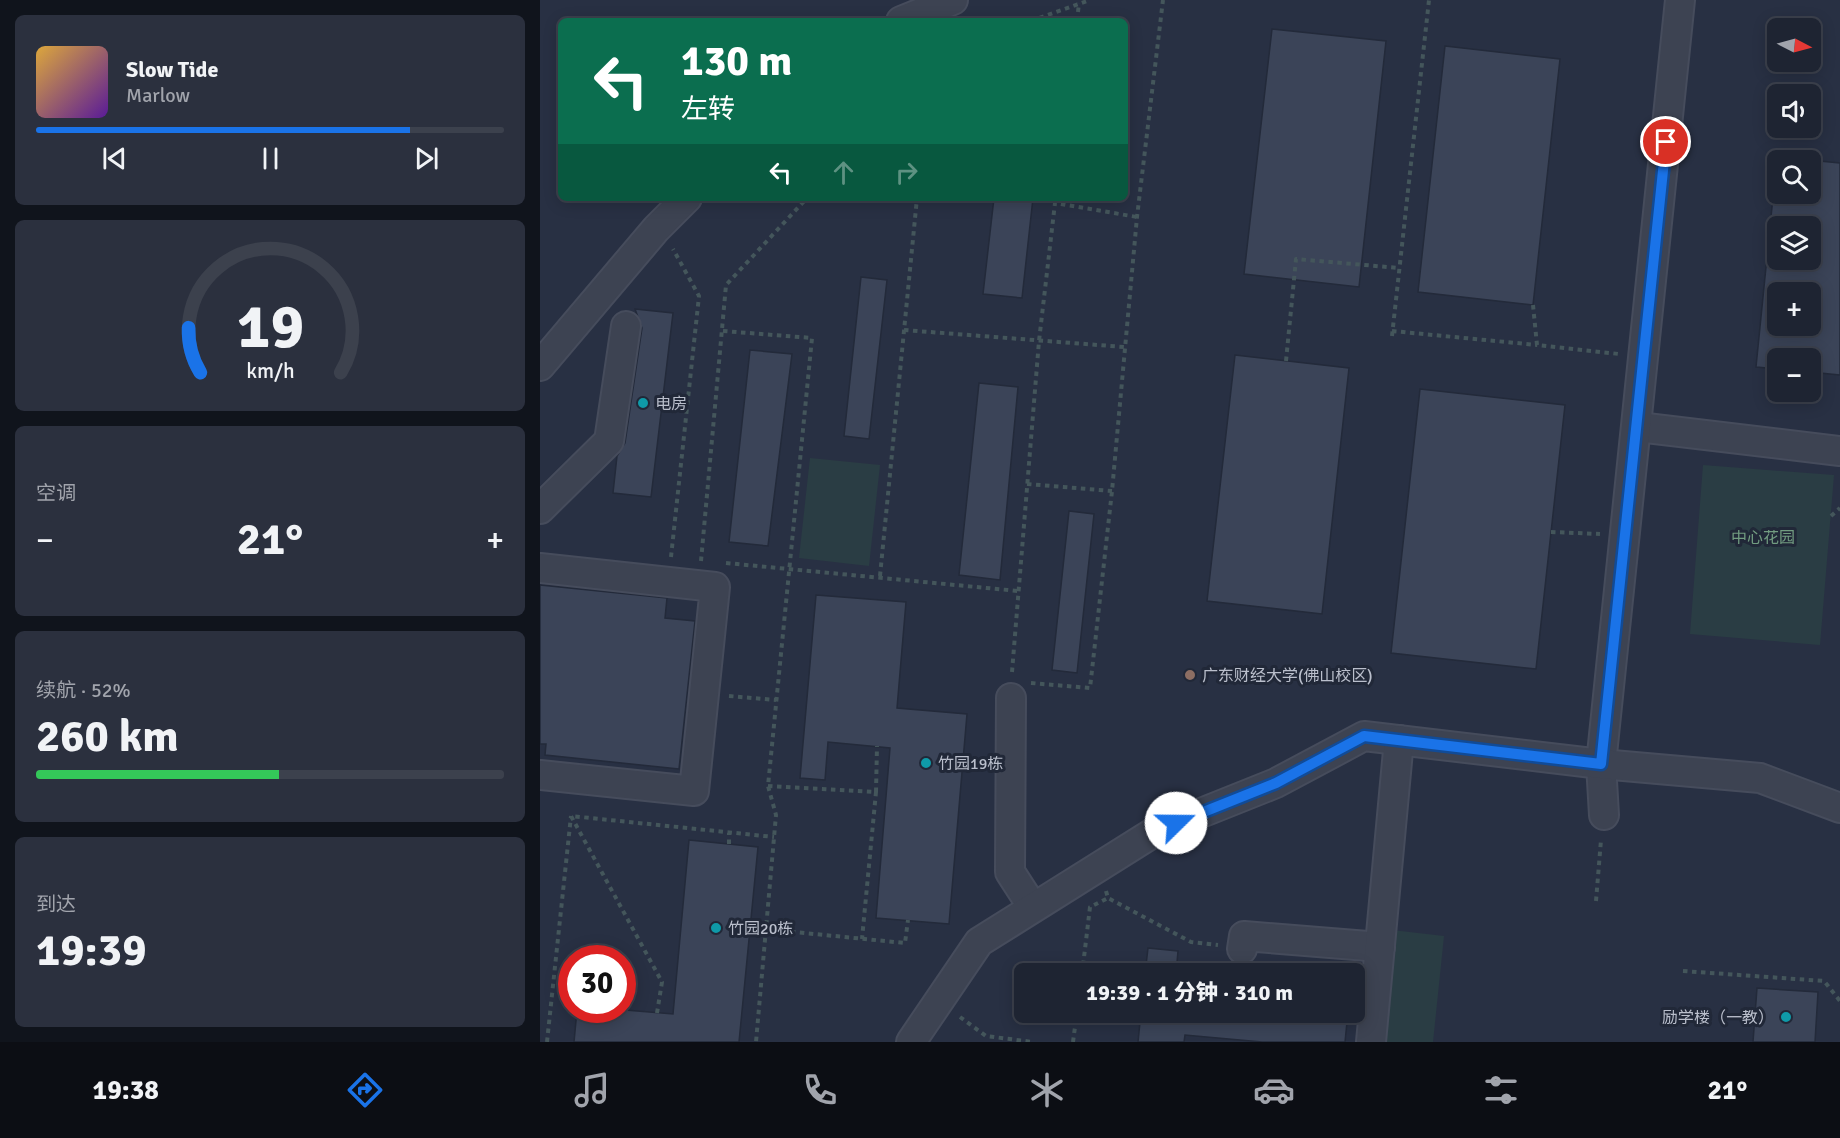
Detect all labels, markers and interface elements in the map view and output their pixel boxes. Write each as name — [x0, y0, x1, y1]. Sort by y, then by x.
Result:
north arrow — [1767, 18, 1821, 72]
map controls — [1767, 18, 1821, 402]
text: 130 m — [681, 36, 792, 87]
icon: left — [582, 42, 660, 120]
text: Slow Tide — [126, 56, 218, 83]
text: Marlow — [126, 83, 190, 108]
button: sound — [1767, 84, 1821, 138]
text: 左转 — [681, 93, 735, 126]
pin — [1640, 116, 1691, 167]
icon: arrive — [1649, 125, 1682, 158]
icon: previous — [98, 142, 131, 175]
icon: pause — [254, 142, 287, 175]
icon: next — [410, 142, 443, 175]
button: search — [1767, 150, 1821, 204]
icon: left — [764, 156, 797, 189]
icon: ahead — [827, 156, 860, 189]
icon: right — [890, 156, 923, 189]
button: layers — [1767, 216, 1821, 270]
button: + — [1767, 282, 1821, 336]
text: 19 — [236, 288, 304, 365]
button: − — [1767, 348, 1821, 402]
text: km/h — [246, 358, 294, 384]
place label: 电房 — [655, 394, 687, 414]
marker: 电房 — [636, 396, 650, 410]
text: 空调 — [36, 481, 76, 506]
text: 21° — [237, 512, 303, 567]
text: − — [36, 520, 54, 561]
text: + — [486, 520, 504, 561]
park label: 中心花园 — [1731, 528, 1795, 548]
place label: 广东财经大学(佛山校区) — [1202, 666, 1373, 686]
marker: 广东财经大学(佛山校区) — [1183, 668, 1197, 682]
text: 续航 · 52% — [36, 678, 131, 703]
text: 260 km — [36, 709, 179, 764]
place label: 竹园19栋 — [938, 754, 1003, 774]
marker: 竹园19栋 — [919, 756, 933, 770]
position arrow — [1144, 791, 1208, 855]
text: 到达 — [36, 892, 76, 917]
place label: 竹园20栋 — [728, 919, 793, 939]
marker: 竹园20栋 — [709, 921, 723, 935]
text: 19:39 — [36, 923, 146, 978]
speed limit sign: 30 — [558, 945, 636, 1023]
text: 19:39 · 1 分钟 · 310 m — [1086, 979, 1293, 1006]
place label: 励学楼（一教） — [1662, 1008, 1774, 1028]
marker: 励学楼（一教） — [1779, 1010, 1793, 1024]
icon: directions — [344, 1069, 386, 1111]
icon: music — [571, 1069, 613, 1111]
icon: phone — [799, 1069, 841, 1111]
icon: climate — [1026, 1069, 1068, 1111]
icon: car — [1253, 1069, 1295, 1111]
icon: filters — [1480, 1069, 1522, 1111]
text: 19:38 — [93, 1074, 159, 1107]
text: 21° — [1707, 1074, 1747, 1107]

